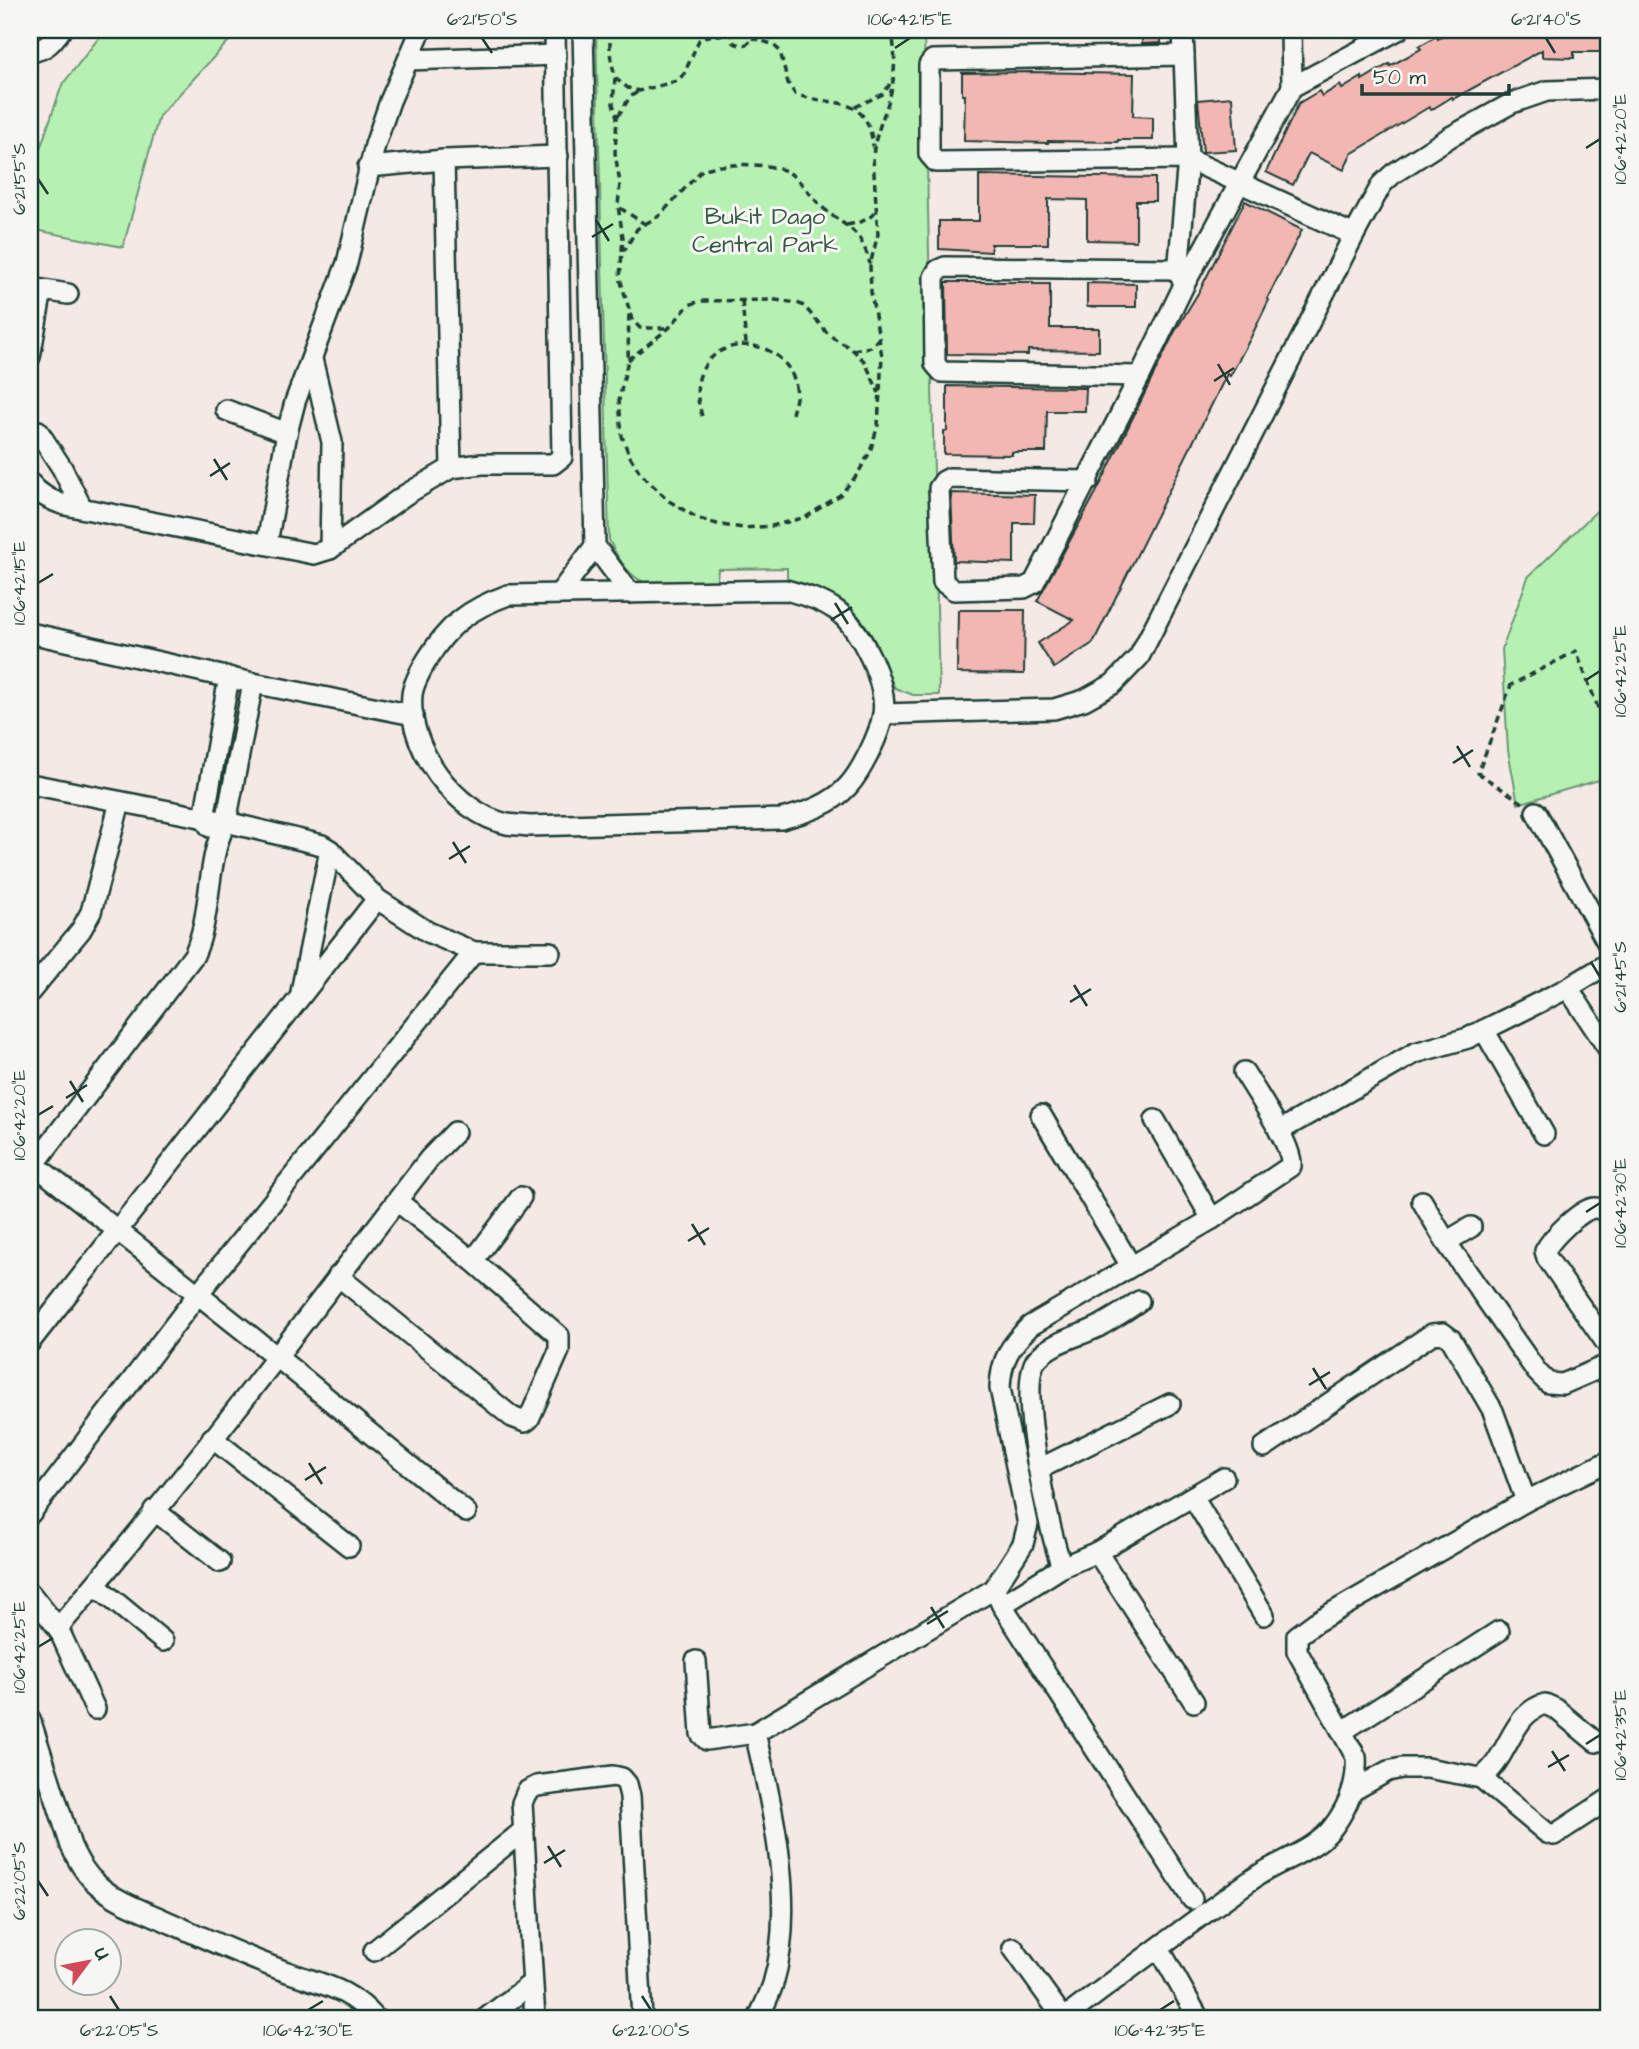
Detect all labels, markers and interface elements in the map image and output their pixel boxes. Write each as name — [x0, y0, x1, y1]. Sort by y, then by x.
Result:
text: 6°21'50"S — [447, 7, 517, 32]
text: 106°42'15"E — [868, 7, 953, 32]
text: 6°21'40"S — [1511, 7, 1581, 32]
scale bar — [1362, 52, 1510, 96]
text: 50 m — [1373, 63, 1427, 92]
text: 106°42'20"E — [1608, 93, 1633, 184]
text: 6°21'55"S — [7, 143, 32, 215]
park label: Bukit Dago Central Park — [692, 200, 838, 262]
text: 106°42'15"E — [7, 540, 32, 625]
text: 106°42'25"E — [1608, 624, 1633, 717]
text: 6°21'45"S — [1608, 941, 1633, 1013]
text: 106°42'20"E — [7, 1069, 32, 1160]
text: 106°42'30"E — [1608, 1158, 1633, 1248]
text: 106°42'25"E — [7, 1600, 32, 1693]
text: 106°42'35"E — [1608, 1689, 1633, 1781]
text: 6°22'05"S — [7, 1842, 32, 1920]
north arrow — [52, 1926, 122, 1996]
text: U — [87, 1942, 116, 1966]
text: 6°22'05"S — [80, 2018, 158, 2043]
text: 106°42'30"E — [263, 2018, 353, 2043]
text: 6°22'00"S — [612, 2018, 690, 2043]
text: 106°42'35"E — [1114, 2018, 1206, 2043]

